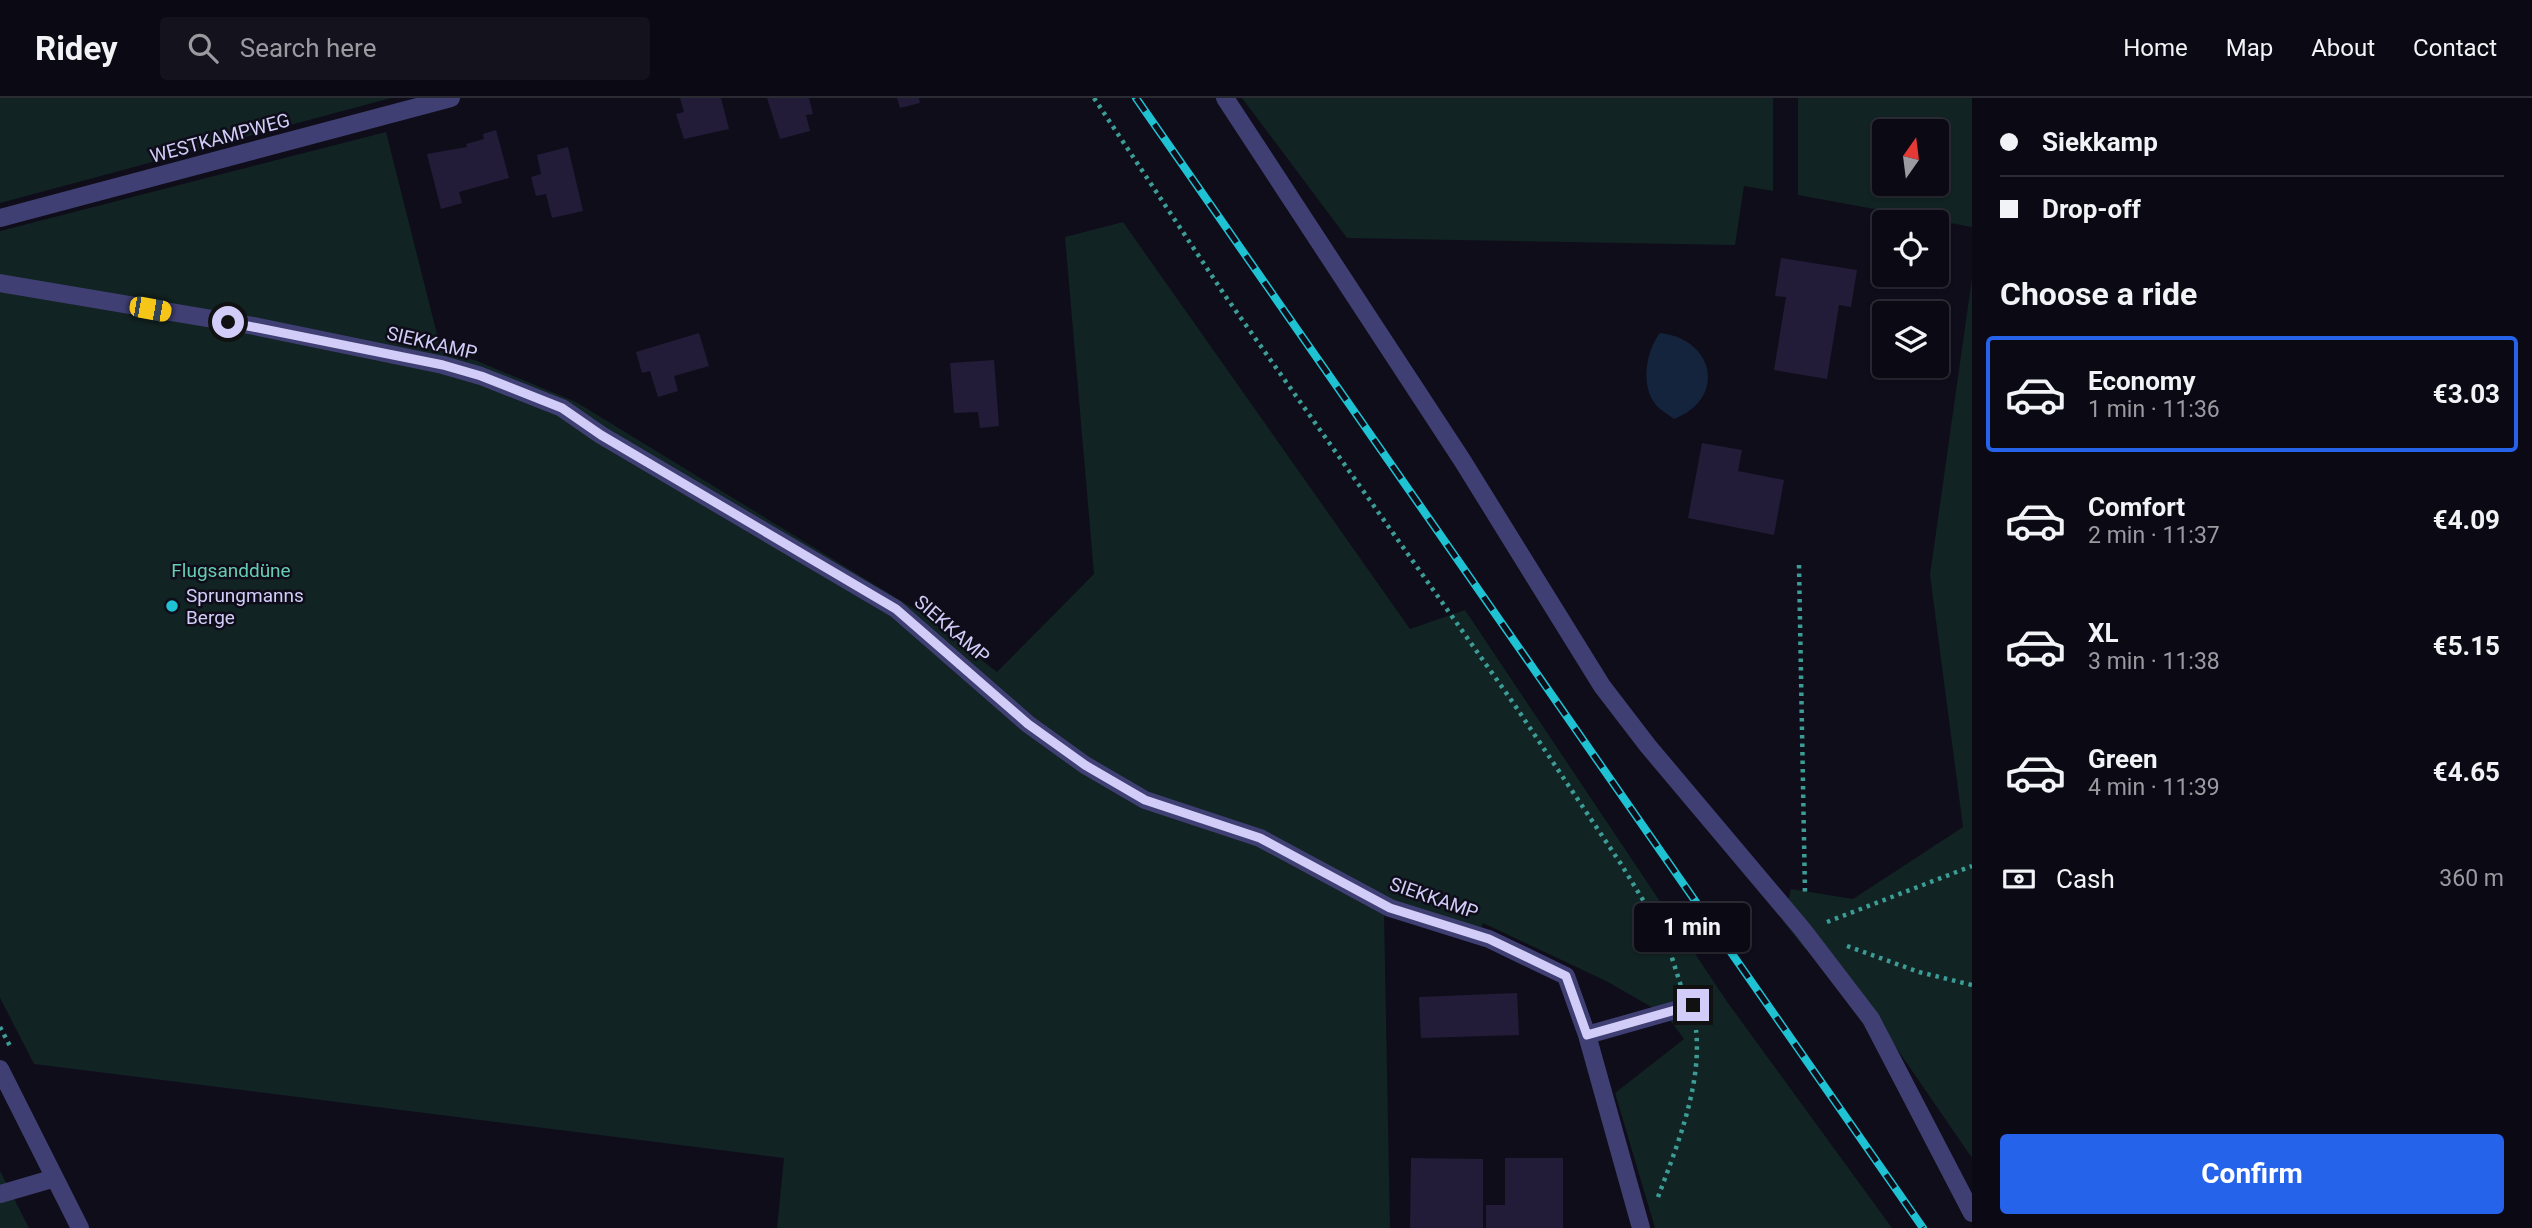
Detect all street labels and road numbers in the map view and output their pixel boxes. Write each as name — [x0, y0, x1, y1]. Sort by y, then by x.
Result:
street label: WESTKAMPWEG — [148, 108, 292, 168]
street label: SIEKKAMP — [385, 321, 479, 365]
street label: SIEKKAMP — [910, 590, 994, 668]
street label: SIEKKAMP — [1387, 872, 1481, 924]

